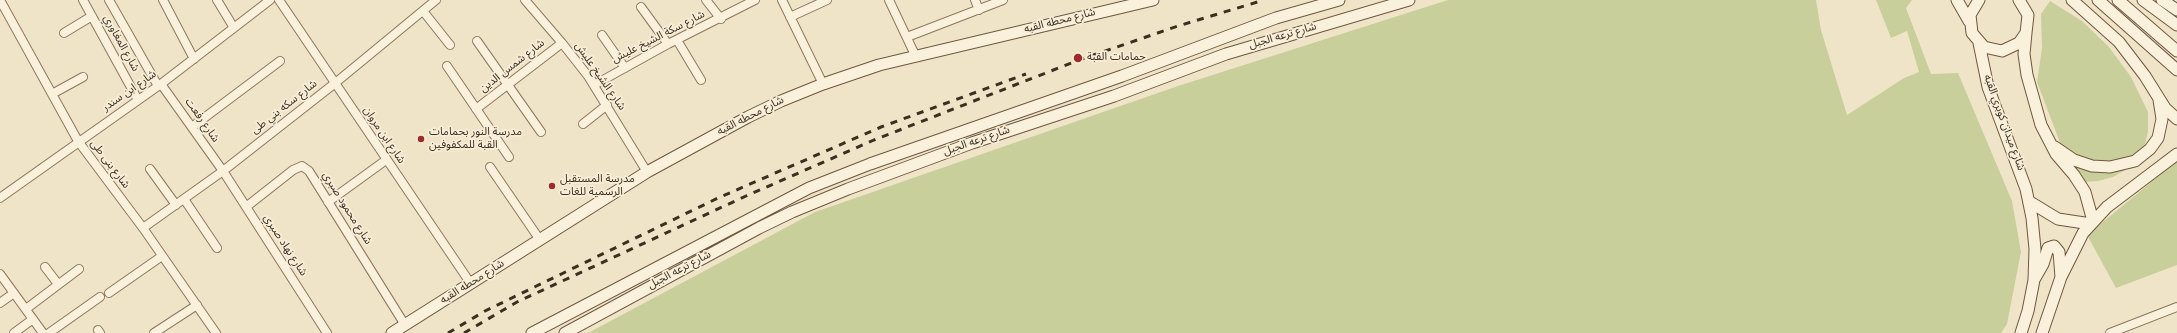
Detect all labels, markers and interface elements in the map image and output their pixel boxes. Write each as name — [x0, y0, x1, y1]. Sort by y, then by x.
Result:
street label: شارع محطه القبه — [1023, 7, 1097, 37]
street label: شارع سكة الشيخ عليش — [610, 9, 708, 67]
street label: شارع المغاوري — [99, 14, 141, 74]
street label: شارع ترعه الجبل — [1248, 21, 1318, 53]
street label: شارع شمس الدين — [478, 38, 548, 96]
street label: شارع الشيخ عليش — [571, 40, 627, 114]
place label: حمامات القبة — [1087, 51, 1146, 65]
marker: حمامات القبة — [1072, 52, 1084, 64]
street label: شارع ابن سندر — [100, 69, 160, 115]
street label: شارع ميدان كوبري القبه — [1979, 73, 2027, 173]
street label: شارع سكه بني طى — [249, 78, 321, 138]
street label: شارع محطه القبه — [715, 95, 787, 139]
street label: شارع رفعت — [181, 96, 221, 146]
street label: شارع ابن مروان — [359, 105, 407, 167]
street label: شارع ترعه الجبل — [942, 124, 1012, 160]
place label: مدرسة النور بحمامات القبة للمكفوفين — [429, 126, 522, 152]
marker: مدرسة النور بحمامات القبة للمكفوفين — [416, 134, 426, 144]
street label: شارع بنى طى — [86, 138, 132, 192]
street label: شارع محمود صبري — [318, 170, 374, 248]
place label: مدرسة المستقبل الرسمية للغات — [560, 173, 635, 199]
marker: مدرسة المستقبل الرسمية للغات — [547, 181, 557, 191]
street label: شارع نهاد صبري — [259, 213, 309, 279]
street label: شارع ترعه الجبل — [646, 249, 714, 293]
street label: شارع محطه القبه — [438, 258, 508, 308]

